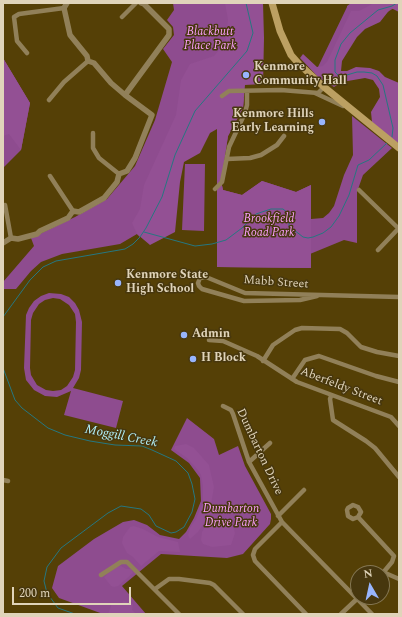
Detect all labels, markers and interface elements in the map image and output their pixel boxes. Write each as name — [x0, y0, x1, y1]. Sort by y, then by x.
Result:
park label: Blackbutt Place Park — [184, 26, 236, 54]
place label: Kenmore Community Hall — [254, 61, 347, 89]
marker: Kenmore Community Hall — [241, 70, 251, 80]
place label: Kenmore Hills Early Learning — [232, 108, 314, 136]
marker: Kenmore Hills Early Learning — [317, 117, 327, 127]
park label: Brookfield Road Park — [243, 213, 295, 241]
place label: Kenmore State High School — [126, 269, 208, 297]
street label: Mabb Street — [243, 274, 309, 292]
marker: Kenmore State High School — [113, 278, 123, 288]
place label: Admin — [192, 328, 230, 342]
marker: Admin — [179, 330, 189, 340]
place label: H Block — [201, 352, 246, 366]
marker: H Block — [188, 354, 198, 364]
street label: Aberfeldy Street — [298, 365, 384, 409]
street label: Dumbarton Drive — [233, 406, 285, 498]
water label: Moggill Creek — [83, 422, 159, 452]
park label: Dumbarton Drive Park — [203, 503, 259, 531]
north arrow — [350, 565, 390, 605]
text: N — [362, 565, 374, 583]
scale bar — [14, 579, 133, 605]
text: 200 m — [19, 584, 50, 603]

